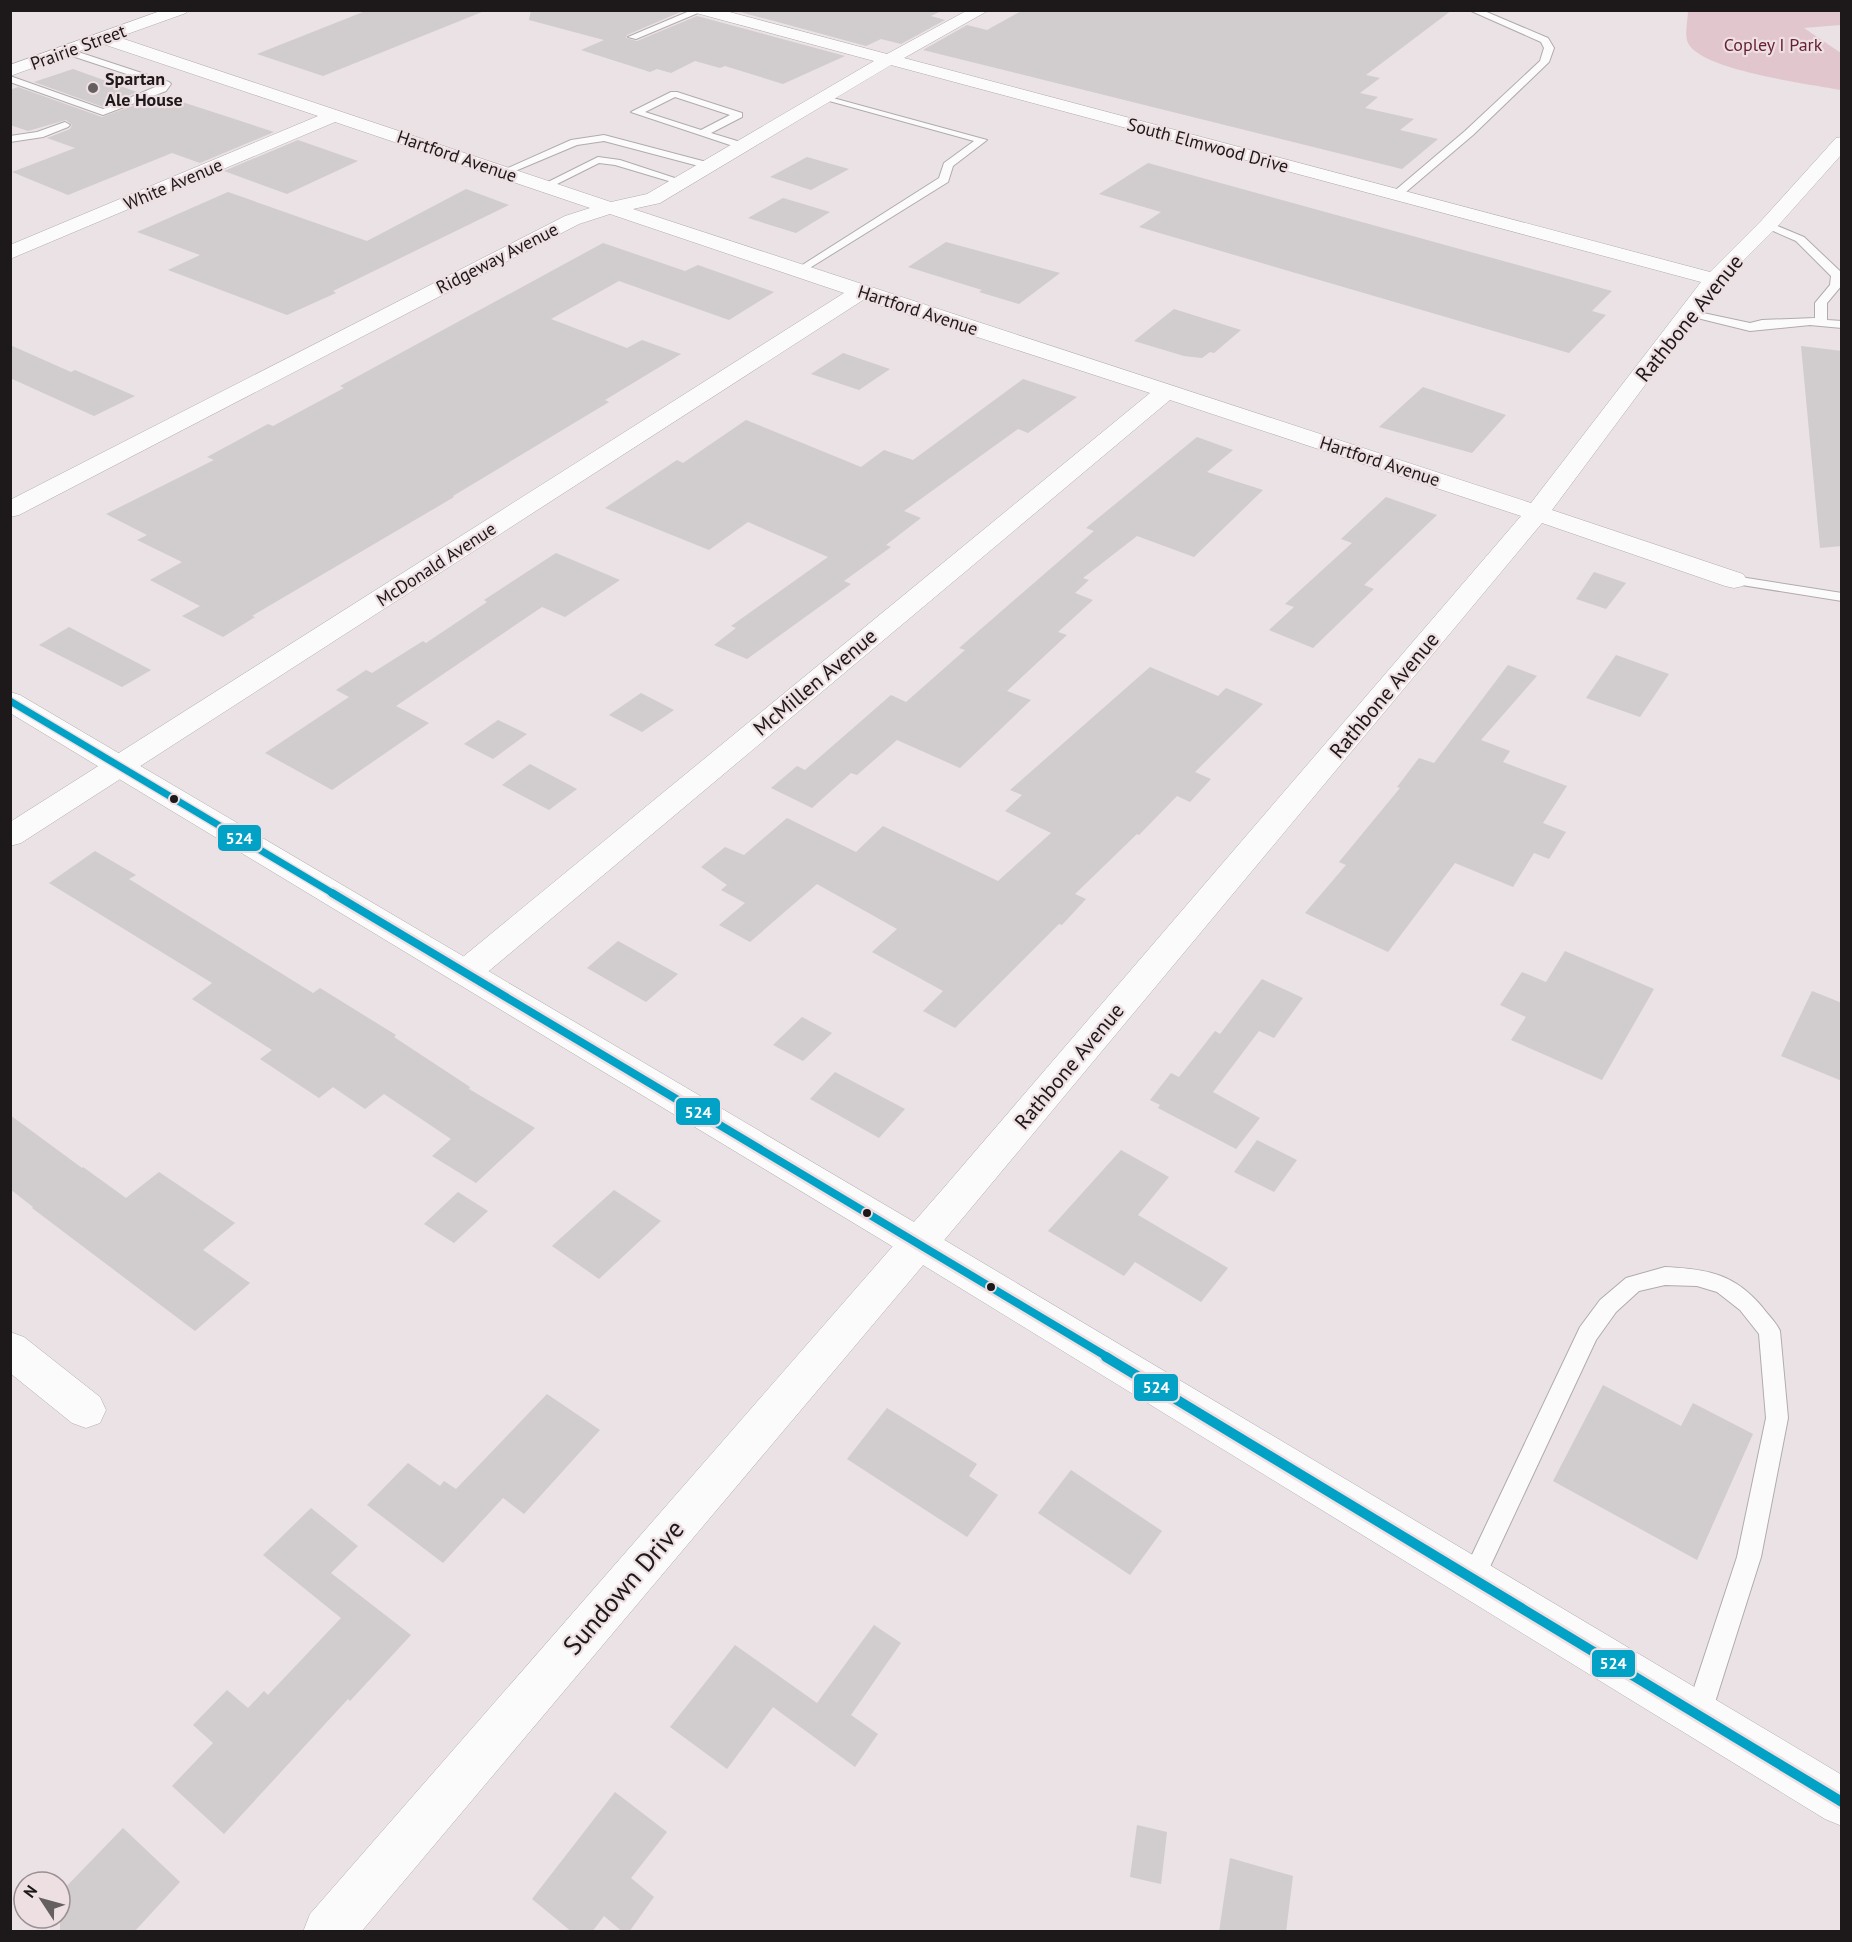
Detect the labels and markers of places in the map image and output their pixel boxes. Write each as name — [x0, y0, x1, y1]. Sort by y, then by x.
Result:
place label: Spartan Ale House — [105, 67, 183, 111]
marker: Spartan Ale House — [86, 81, 100, 95]
unlabelled marker — [168, 793, 180, 805]
unlabelled marker — [861, 1207, 873, 1219]
unlabelled marker — [985, 1281, 997, 1293]

